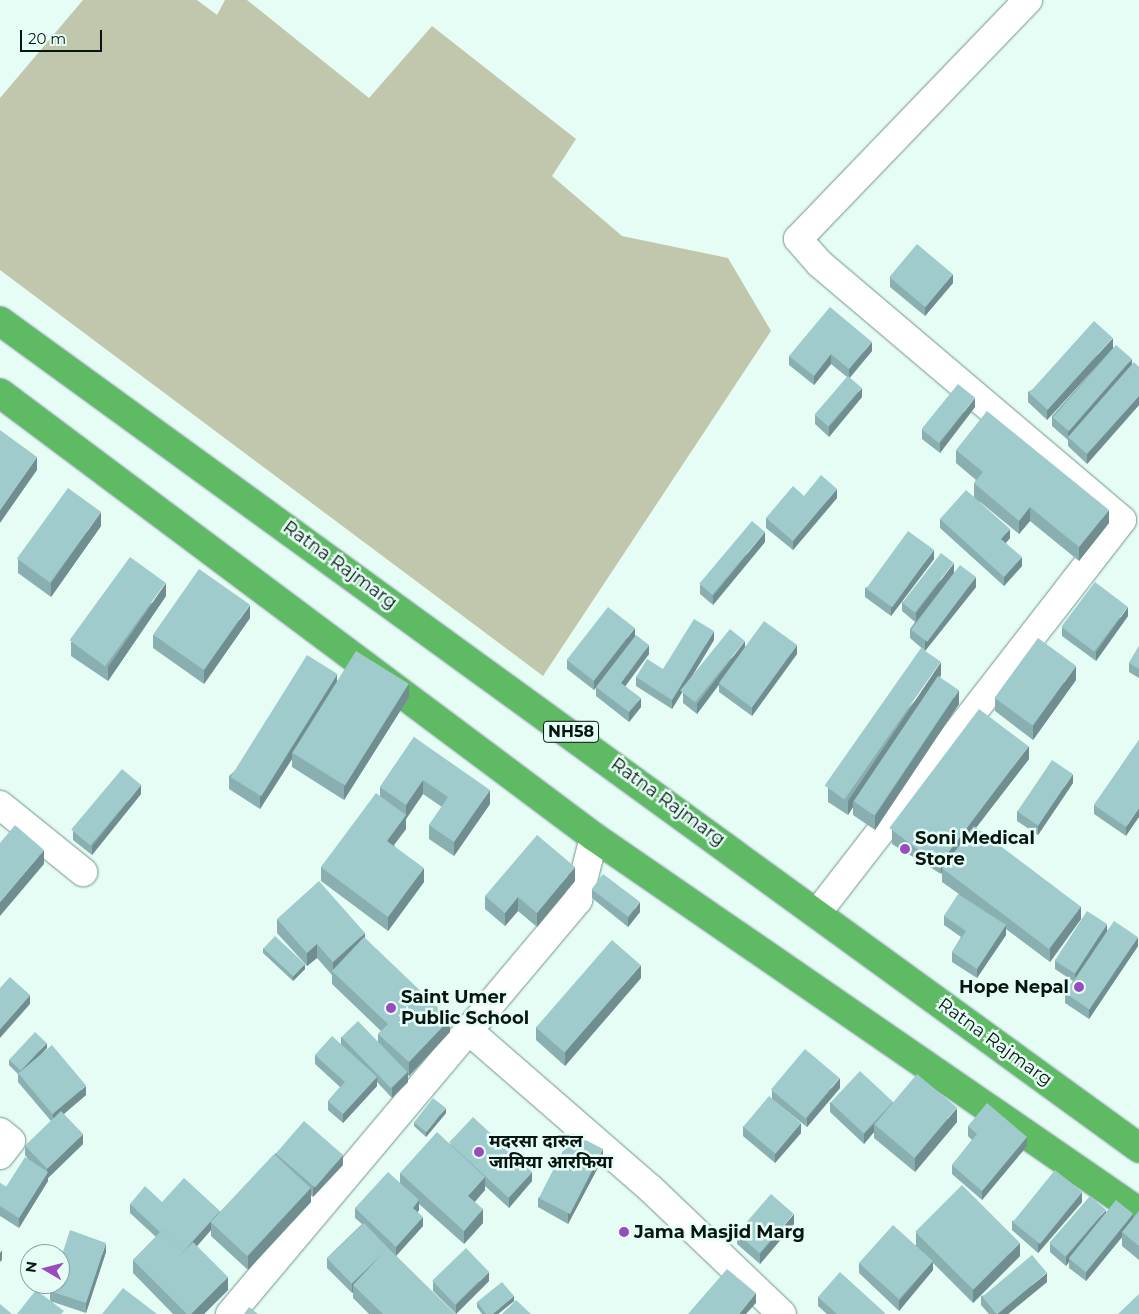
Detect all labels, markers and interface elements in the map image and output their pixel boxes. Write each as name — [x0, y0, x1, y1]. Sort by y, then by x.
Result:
scale bar — [22, 20, 105, 52]
text: 20 m — [28, 29, 66, 48]
street label: Ratna Rajmarg — [279, 516, 401, 614]
road number: NH58 — [542, 719, 600, 746]
street label: Ratna Rajmarg — [607, 753, 729, 851]
place label: Soni Medical Store — [915, 828, 1035, 871]
marker: Soni Medical Store — [899, 843, 911, 855]
place label: Hope Nepal — [959, 976, 1069, 998]
marker: Hope Nepal — [1073, 981, 1085, 993]
place label: Saint Umer Public School — [401, 987, 529, 1030]
street label: Ratna Rajmarg — [934, 993, 1056, 1091]
marker: Saint Umer Public School — [385, 1002, 397, 1014]
place label: मदरसा दारुल जामिया आरफिया — [489, 1131, 613, 1174]
marker: मदरसा दारुल जामिया आरफिया — [473, 1146, 485, 1158]
place label: Jama Masjid Marg — [634, 1221, 805, 1243]
marker: Jama Masjid Marg — [618, 1226, 630, 1238]
north arrow — [20, 1244, 70, 1294]
text: N — [21, 1260, 41, 1274]

